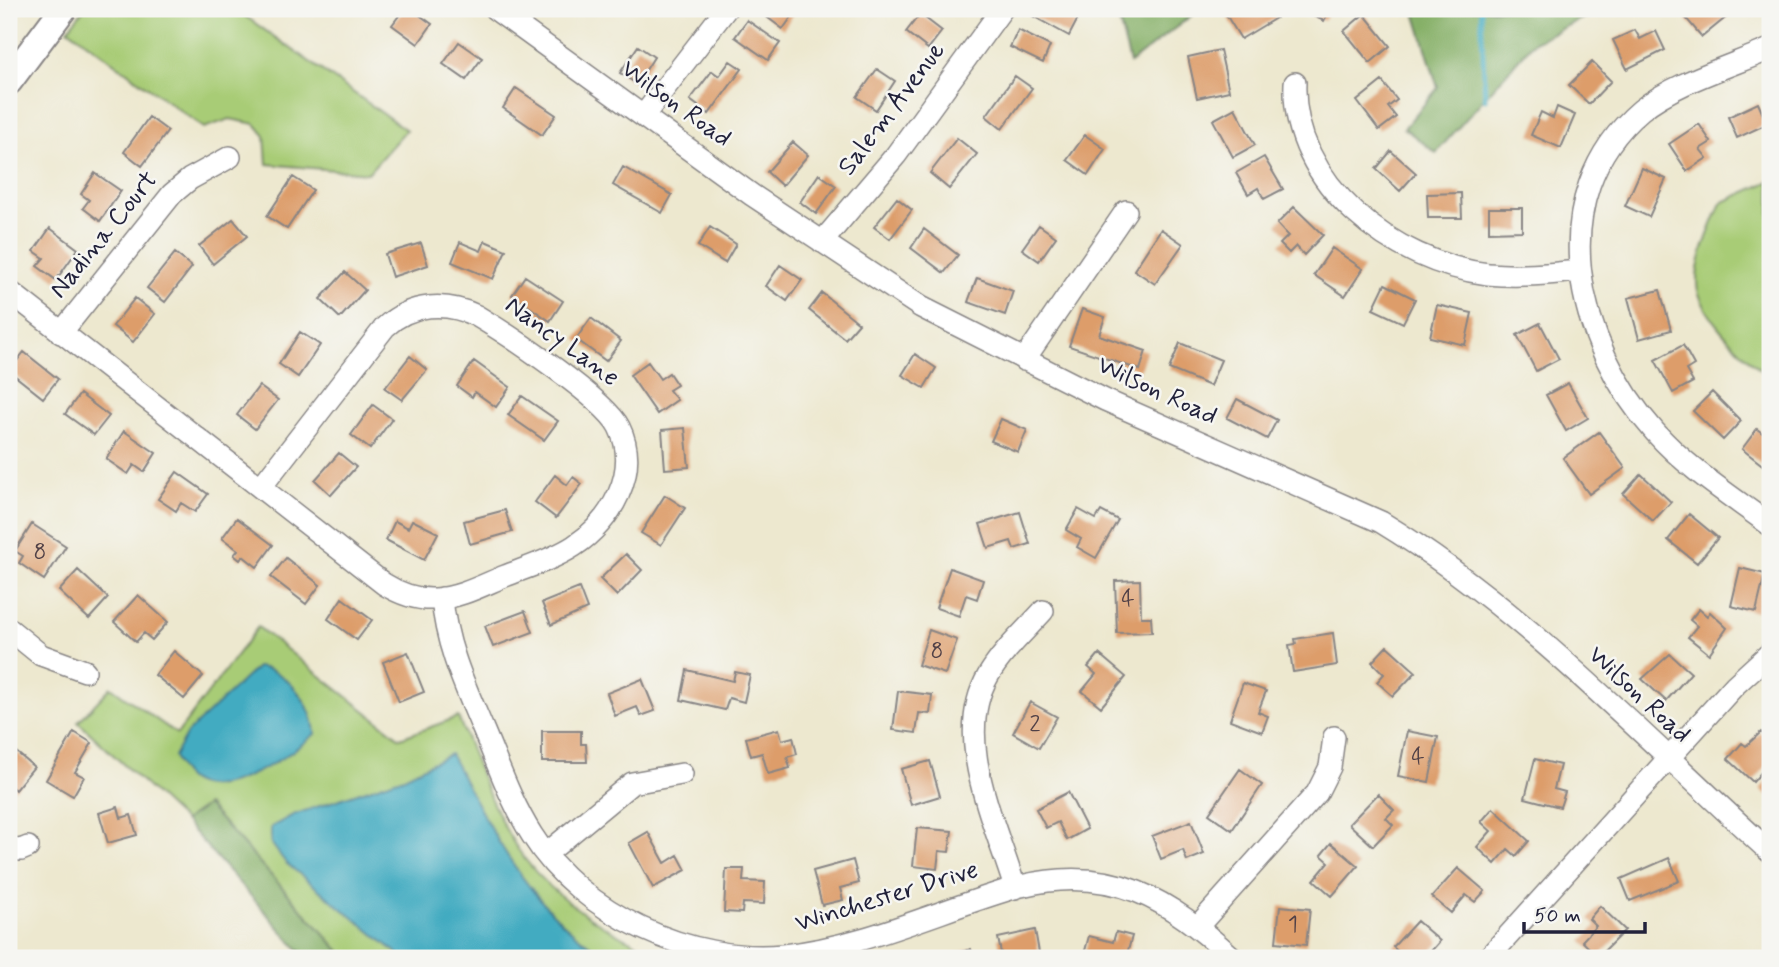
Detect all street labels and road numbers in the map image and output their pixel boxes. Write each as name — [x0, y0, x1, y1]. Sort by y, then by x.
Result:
street label: Salem Avenue — [831, 35, 953, 183]
street label: Wilson Road — [614, 52, 738, 156]
street label: Nadina Court — [42, 164, 166, 306]
street label: Nancy Lane — [498, 289, 626, 395]
street label: Wilson Road — [1091, 348, 1223, 434]
street label: Wilson Road — [1580, 639, 1698, 751]
street label: Winchester Drive — [791, 853, 983, 941]

